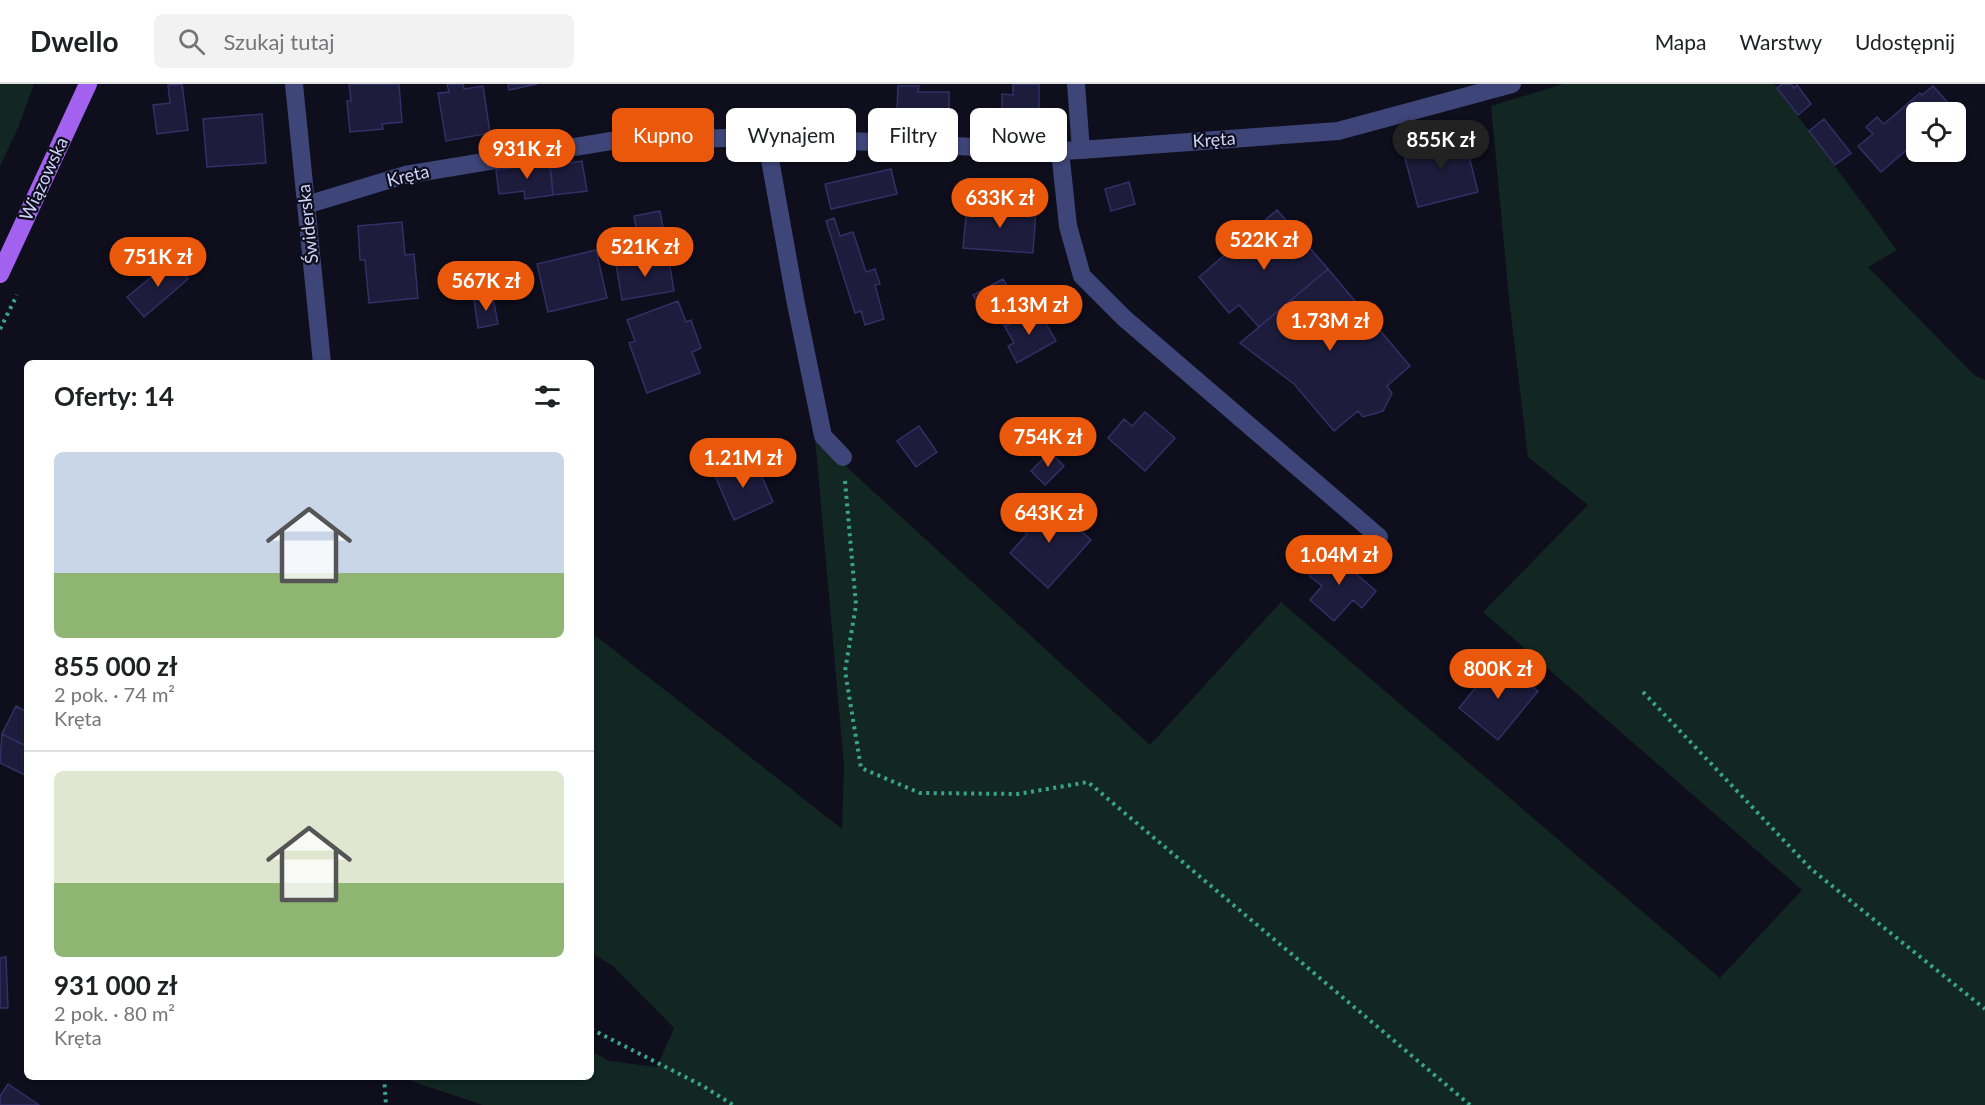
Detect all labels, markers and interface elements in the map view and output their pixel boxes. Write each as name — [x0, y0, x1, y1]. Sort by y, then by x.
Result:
search box — [154, 14, 574, 68]
text: Dwello — [30, 24, 118, 58]
icon: search — [175, 25, 208, 58]
text: Szukaj tutaj — [223, 28, 335, 55]
text: Mapa — [1655, 29, 1707, 54]
text: Warstwy — [1740, 29, 1822, 54]
text: Udostępnij — [1855, 29, 1955, 54]
map controls — [1906, 102, 1966, 162]
button: locate — [1906, 102, 1966, 162]
chip: Kupno — [612, 108, 714, 162]
chip: Wynajem — [726, 108, 856, 162]
chip: Filtry — [868, 108, 958, 162]
chip: Nowe — [970, 108, 1067, 162]
pin: 855K zł — [1386, 120, 1496, 171]
street label: Kręta — [1192, 127, 1236, 151]
text: 855K zł — [1406, 127, 1476, 151]
pin: 931K zł — [472, 129, 582, 180]
street label: Wiązowska — [14, 133, 72, 224]
text: 931K zł — [492, 136, 562, 160]
street label: Kręta — [384, 159, 431, 191]
pin: 633K zł — [945, 178, 1055, 229]
street label: Świderska — [292, 183, 322, 265]
text: 633K zł — [965, 185, 1035, 209]
pin: 522K zł — [1209, 220, 1319, 271]
pin: 521K zł — [590, 227, 700, 278]
text: 522K zł — [1229, 227, 1299, 251]
text: 521K zł — [610, 234, 680, 258]
pin: 751K zł — [103, 237, 213, 288]
text: 751K zł — [123, 244, 193, 268]
pin: 567K zł — [431, 261, 541, 312]
text: 567K zł — [451, 268, 521, 292]
pin: 1.13M zł — [967, 285, 1091, 336]
text: 1.13M zł — [989, 292, 1069, 316]
pin: 1.73M zł — [1268, 301, 1392, 352]
text: 1.73M zł — [1290, 308, 1370, 332]
text: Oferty: 14 — [54, 380, 174, 412]
icon: filters — [531, 380, 564, 413]
pin: 754K zł — [993, 417, 1103, 468]
text: 754K zł — [1013, 424, 1083, 448]
pin: 1.21M zł — [681, 438, 805, 489]
text: 1.21M zł — [703, 445, 783, 469]
icon: home — [255, 491, 363, 599]
pin: 643K zł — [994, 493, 1104, 544]
text: 643K zł — [1014, 500, 1084, 524]
pin: 1.04M zł — [1277, 535, 1401, 586]
text: 1.04M zł — [1299, 542, 1379, 566]
pin: 800K zł — [1443, 649, 1553, 700]
text: 855 000 zł — [54, 650, 178, 682]
text: 800K zł — [1463, 656, 1533, 680]
text: 2 pok. · 74 m² — [54, 682, 175, 706]
text: Kręta — [54, 706, 102, 730]
icon: home — [255, 810, 363, 918]
text: 931 000 zł — [54, 969, 178, 1001]
text: 2 pok. · 80 m² — [54, 1001, 175, 1025]
text: Kręta — [54, 1025, 102, 1049]

